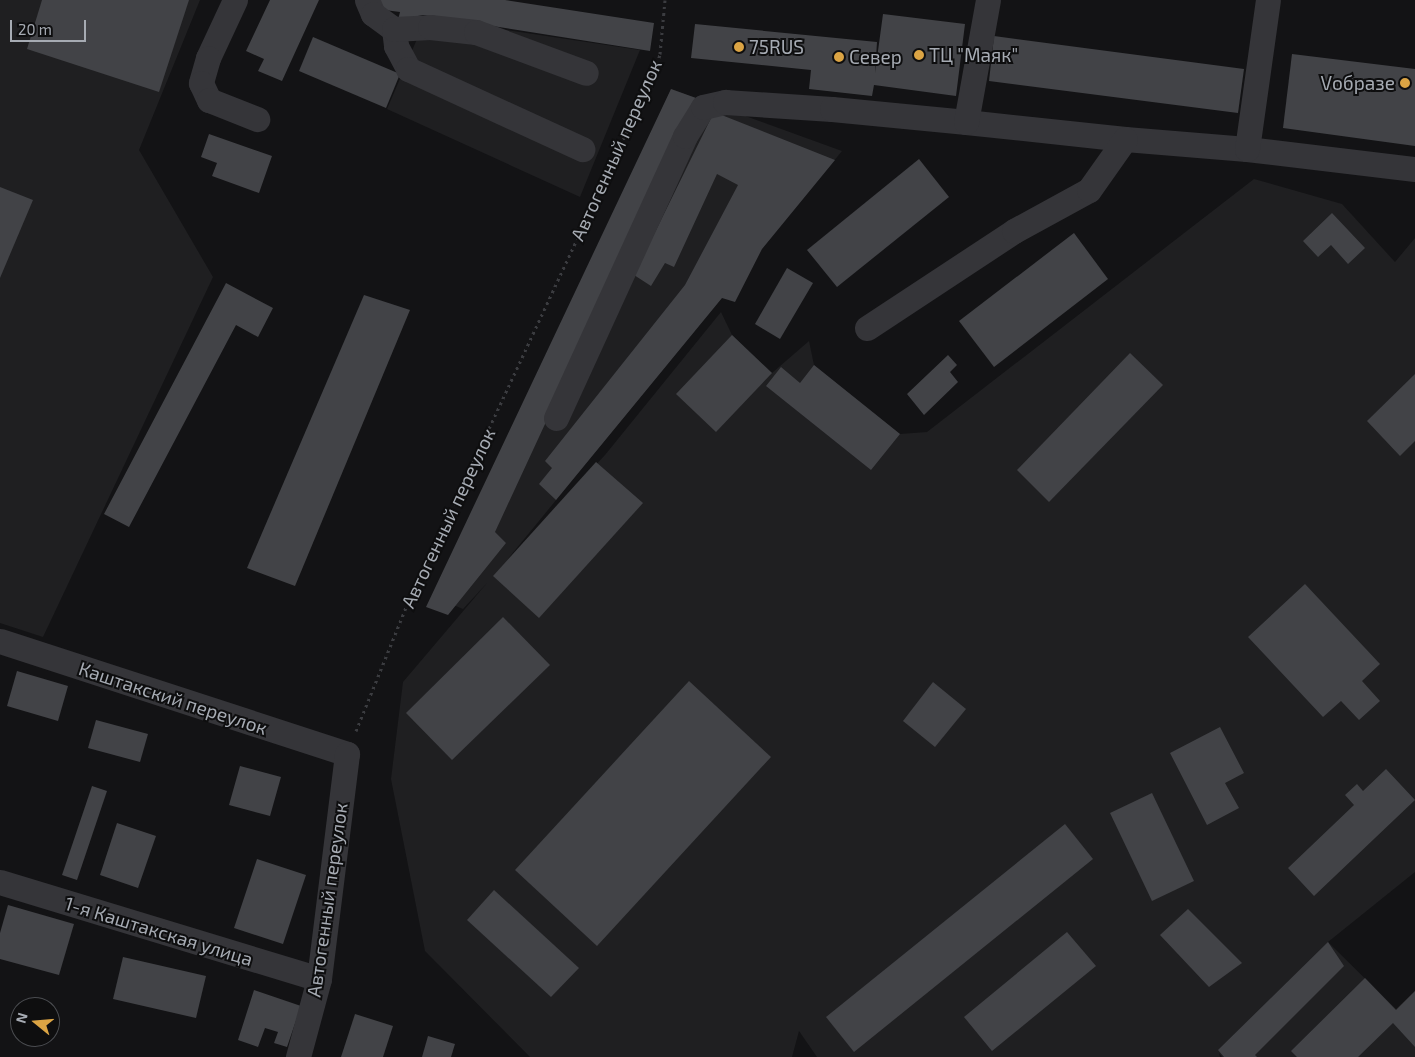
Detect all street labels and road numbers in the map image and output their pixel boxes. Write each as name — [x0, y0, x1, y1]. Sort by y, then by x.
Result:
street label: Автогенный переулок — [566, 56, 666, 244]
street label: Автогенный переулок — [396, 424, 500, 612]
street label: Каштакский переулок — [76, 657, 270, 739]
street label: Автогенный переулок — [302, 801, 352, 999]
street label: 1-я Каштакская улица — [62, 892, 256, 970]

